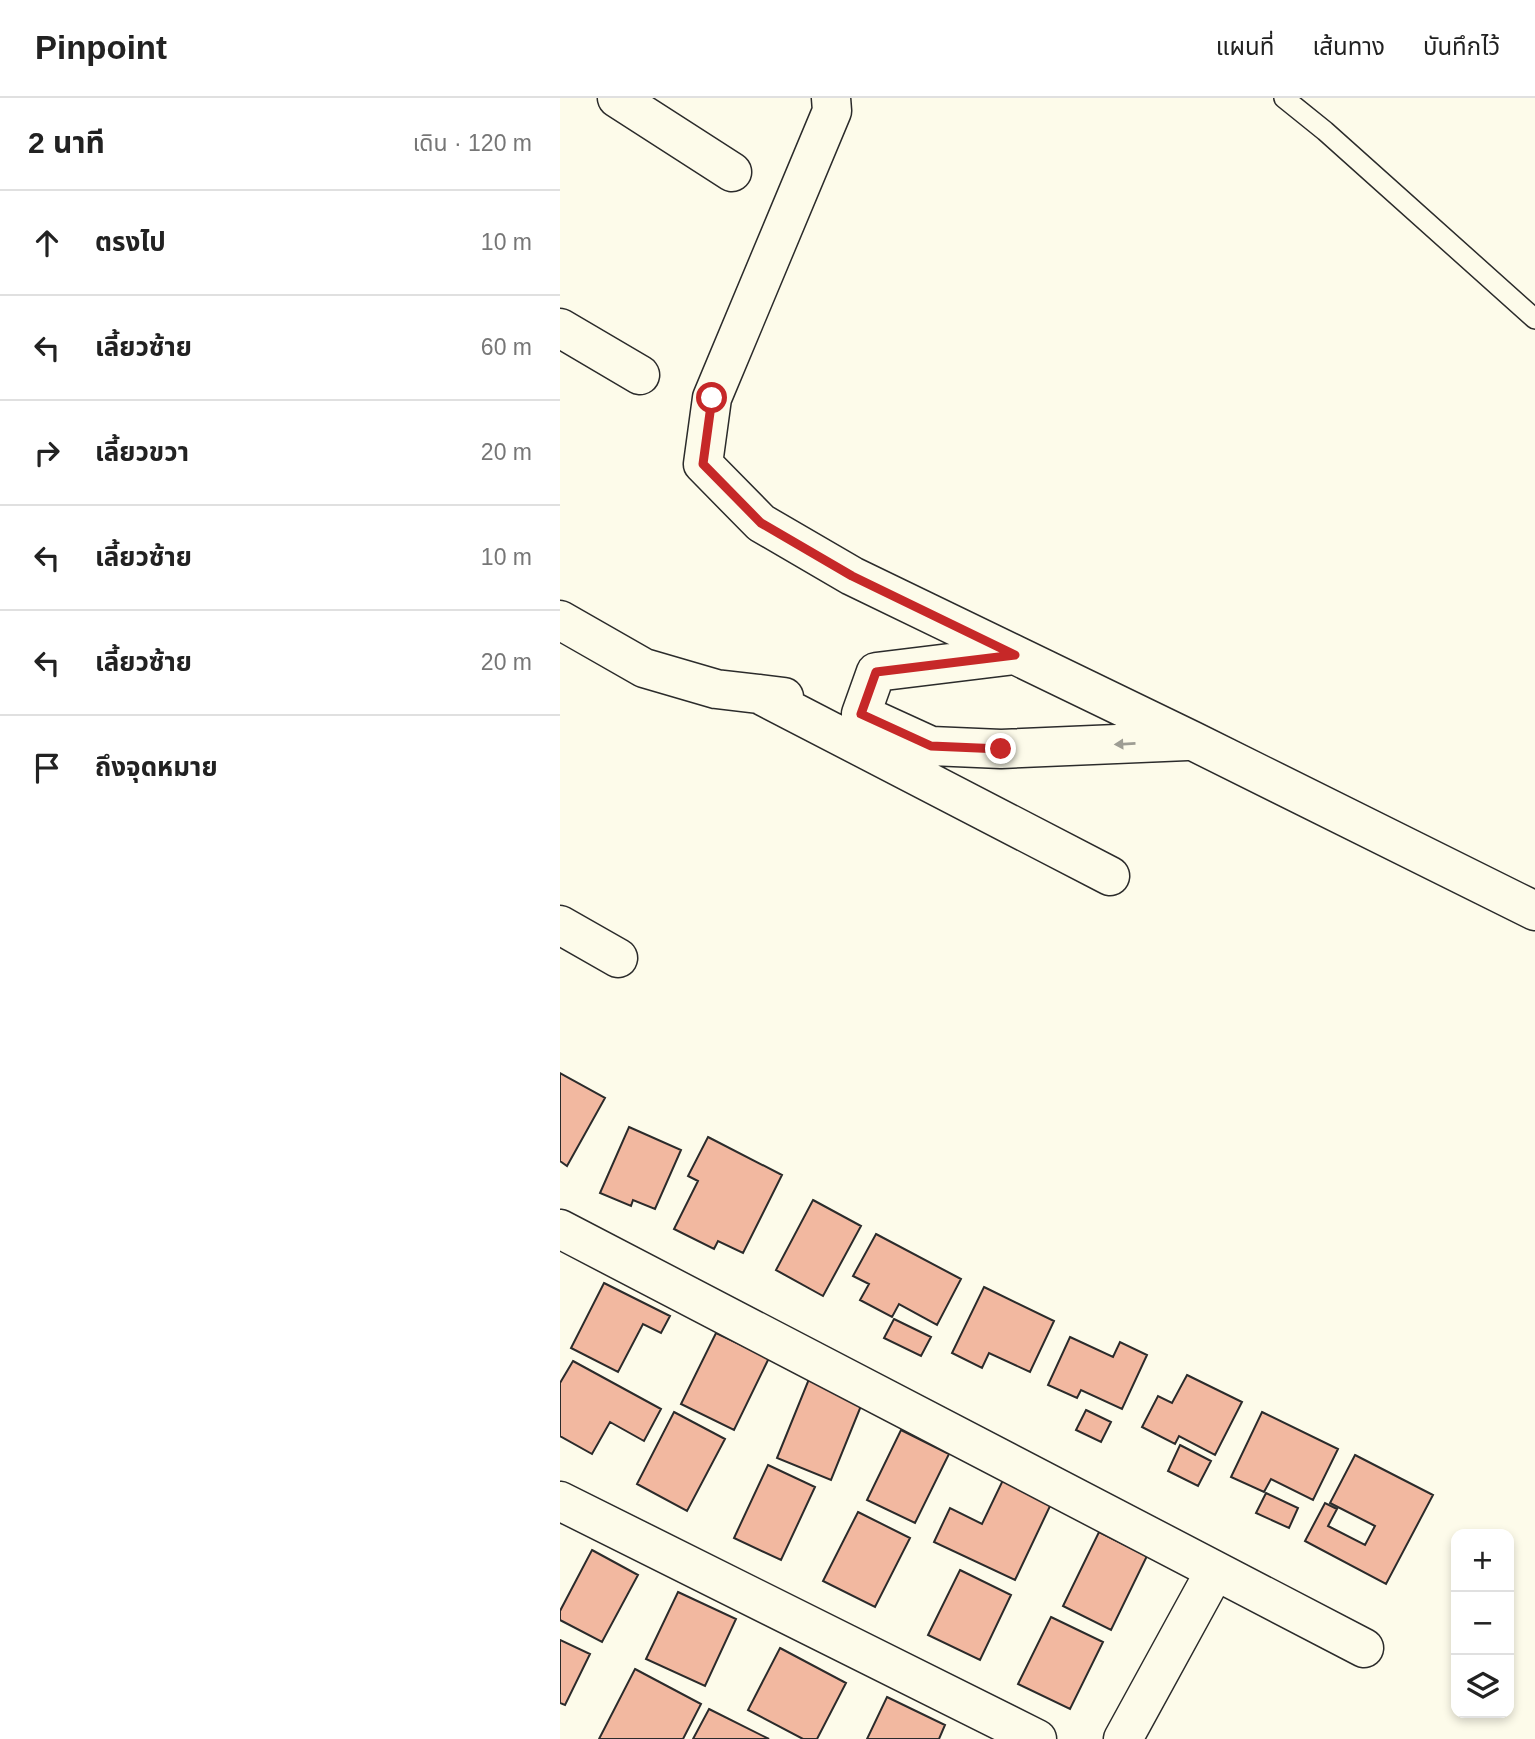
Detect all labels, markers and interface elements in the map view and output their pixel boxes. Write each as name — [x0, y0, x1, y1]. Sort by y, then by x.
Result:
text: Pinpoint — [35, 29, 167, 66]
text: แผนที่ — [1216, 33, 1274, 60]
text: เส้นทาง — [1312, 33, 1385, 60]
text: บันทึกไว้ — [1423, 33, 1500, 60]
text: 2 นาที — [28, 126, 105, 159]
text: เดิน · 120 m — [413, 130, 532, 156]
icon: ahead — [28, 224, 66, 262]
text: ตรงไป — [95, 227, 166, 257]
text: 10 m — [481, 229, 532, 255]
icon: left — [28, 329, 66, 367]
text: เลี้ยวซ้าย — [95, 332, 192, 362]
text: 60 m — [481, 334, 532, 360]
route start — [696, 382, 727, 413]
icon: right — [28, 434, 66, 472]
text: เลี้ยวขวา — [95, 437, 189, 467]
text: 20 m — [481, 439, 532, 465]
icon: left — [28, 539, 66, 577]
text: เลี้ยวซ้าย — [95, 542, 192, 572]
text: 10 m — [481, 544, 532, 570]
icon: left — [28, 644, 66, 682]
text: เลี้ยวซ้าย — [95, 647, 192, 677]
text: 20 m — [481, 649, 532, 675]
route end — [985, 733, 1016, 764]
one-way arrow — [1113, 738, 1135, 749]
icon: arrive — [28, 749, 66, 787]
text: ถึงจุดหมาย — [95, 752, 218, 782]
map controls — [1451, 1529, 1514, 1718]
button: + — [1451, 1529, 1514, 1592]
button: − — [1451, 1592, 1514, 1655]
button: layers — [1451, 1655, 1514, 1718]

